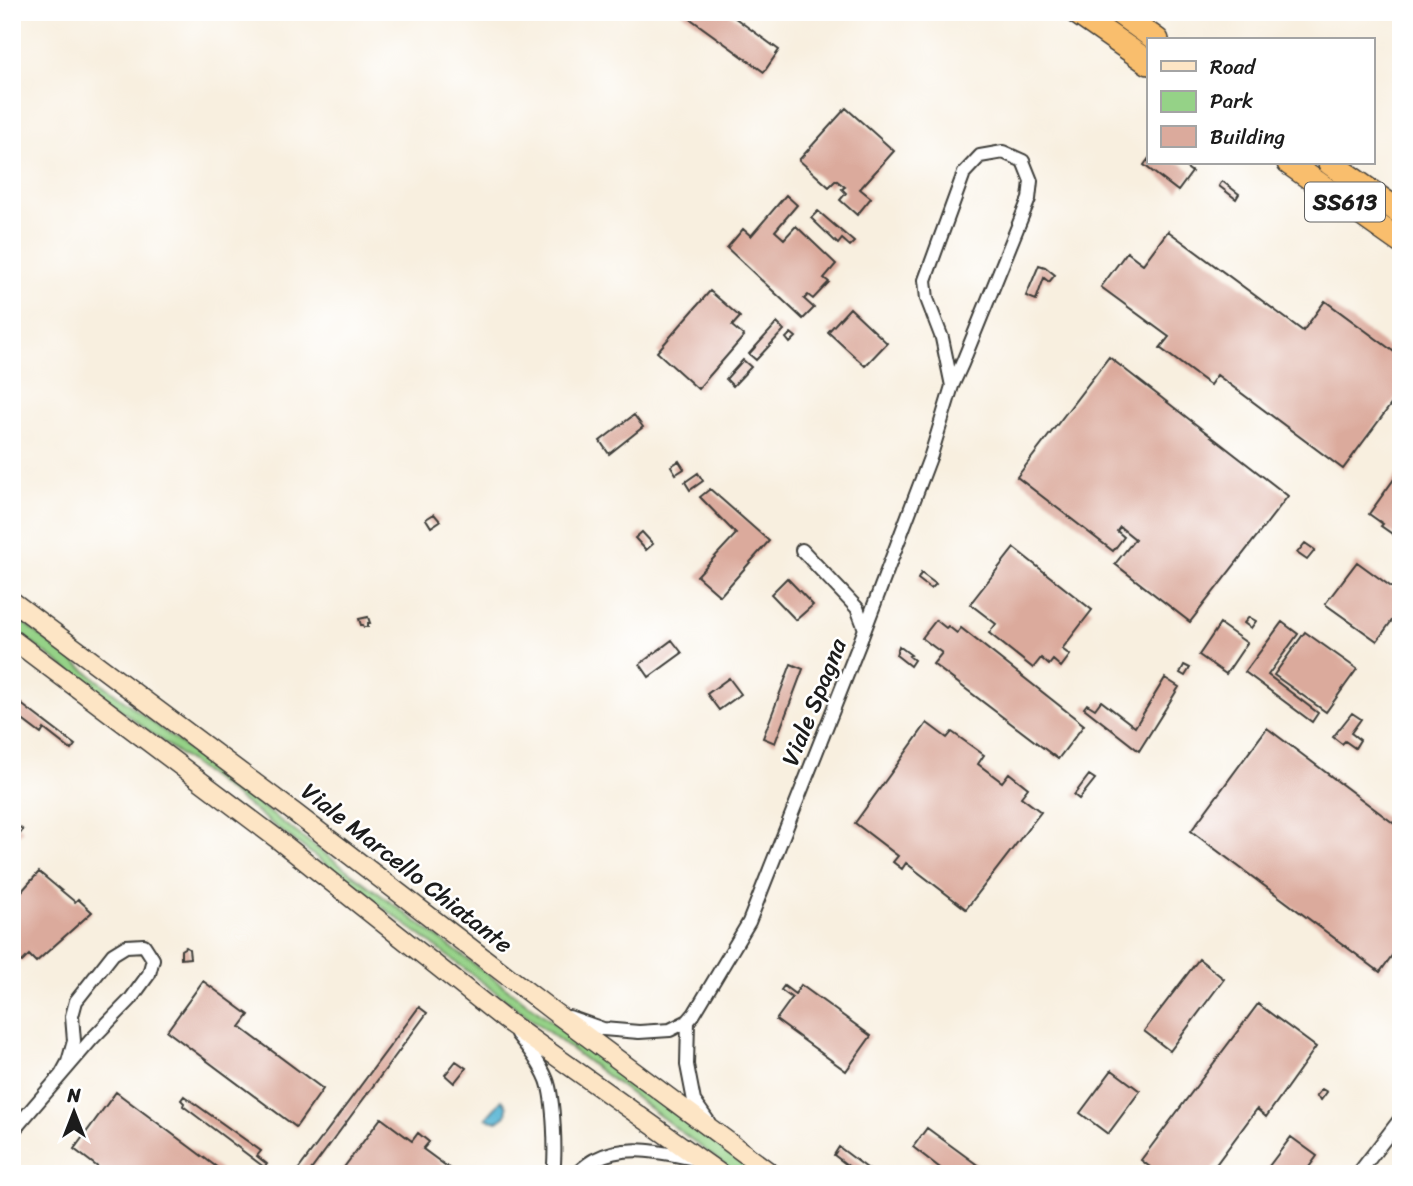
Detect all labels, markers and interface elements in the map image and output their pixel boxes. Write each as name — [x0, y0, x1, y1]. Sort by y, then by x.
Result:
legend — [1147, 38, 1374, 164]
text: Road — [1210, 48, 1257, 86]
text: Park — [1210, 82, 1253, 120]
text: Building — [1210, 118, 1286, 156]
road number: SS613 — [1305, 182, 1385, 222]
street label: Viale Spagna — [769, 631, 859, 772]
street label: Viale Marcello Chiatante — [292, 771, 522, 965]
north arrow — [38, 1078, 108, 1148]
text: N — [66, 1079, 81, 1112]

